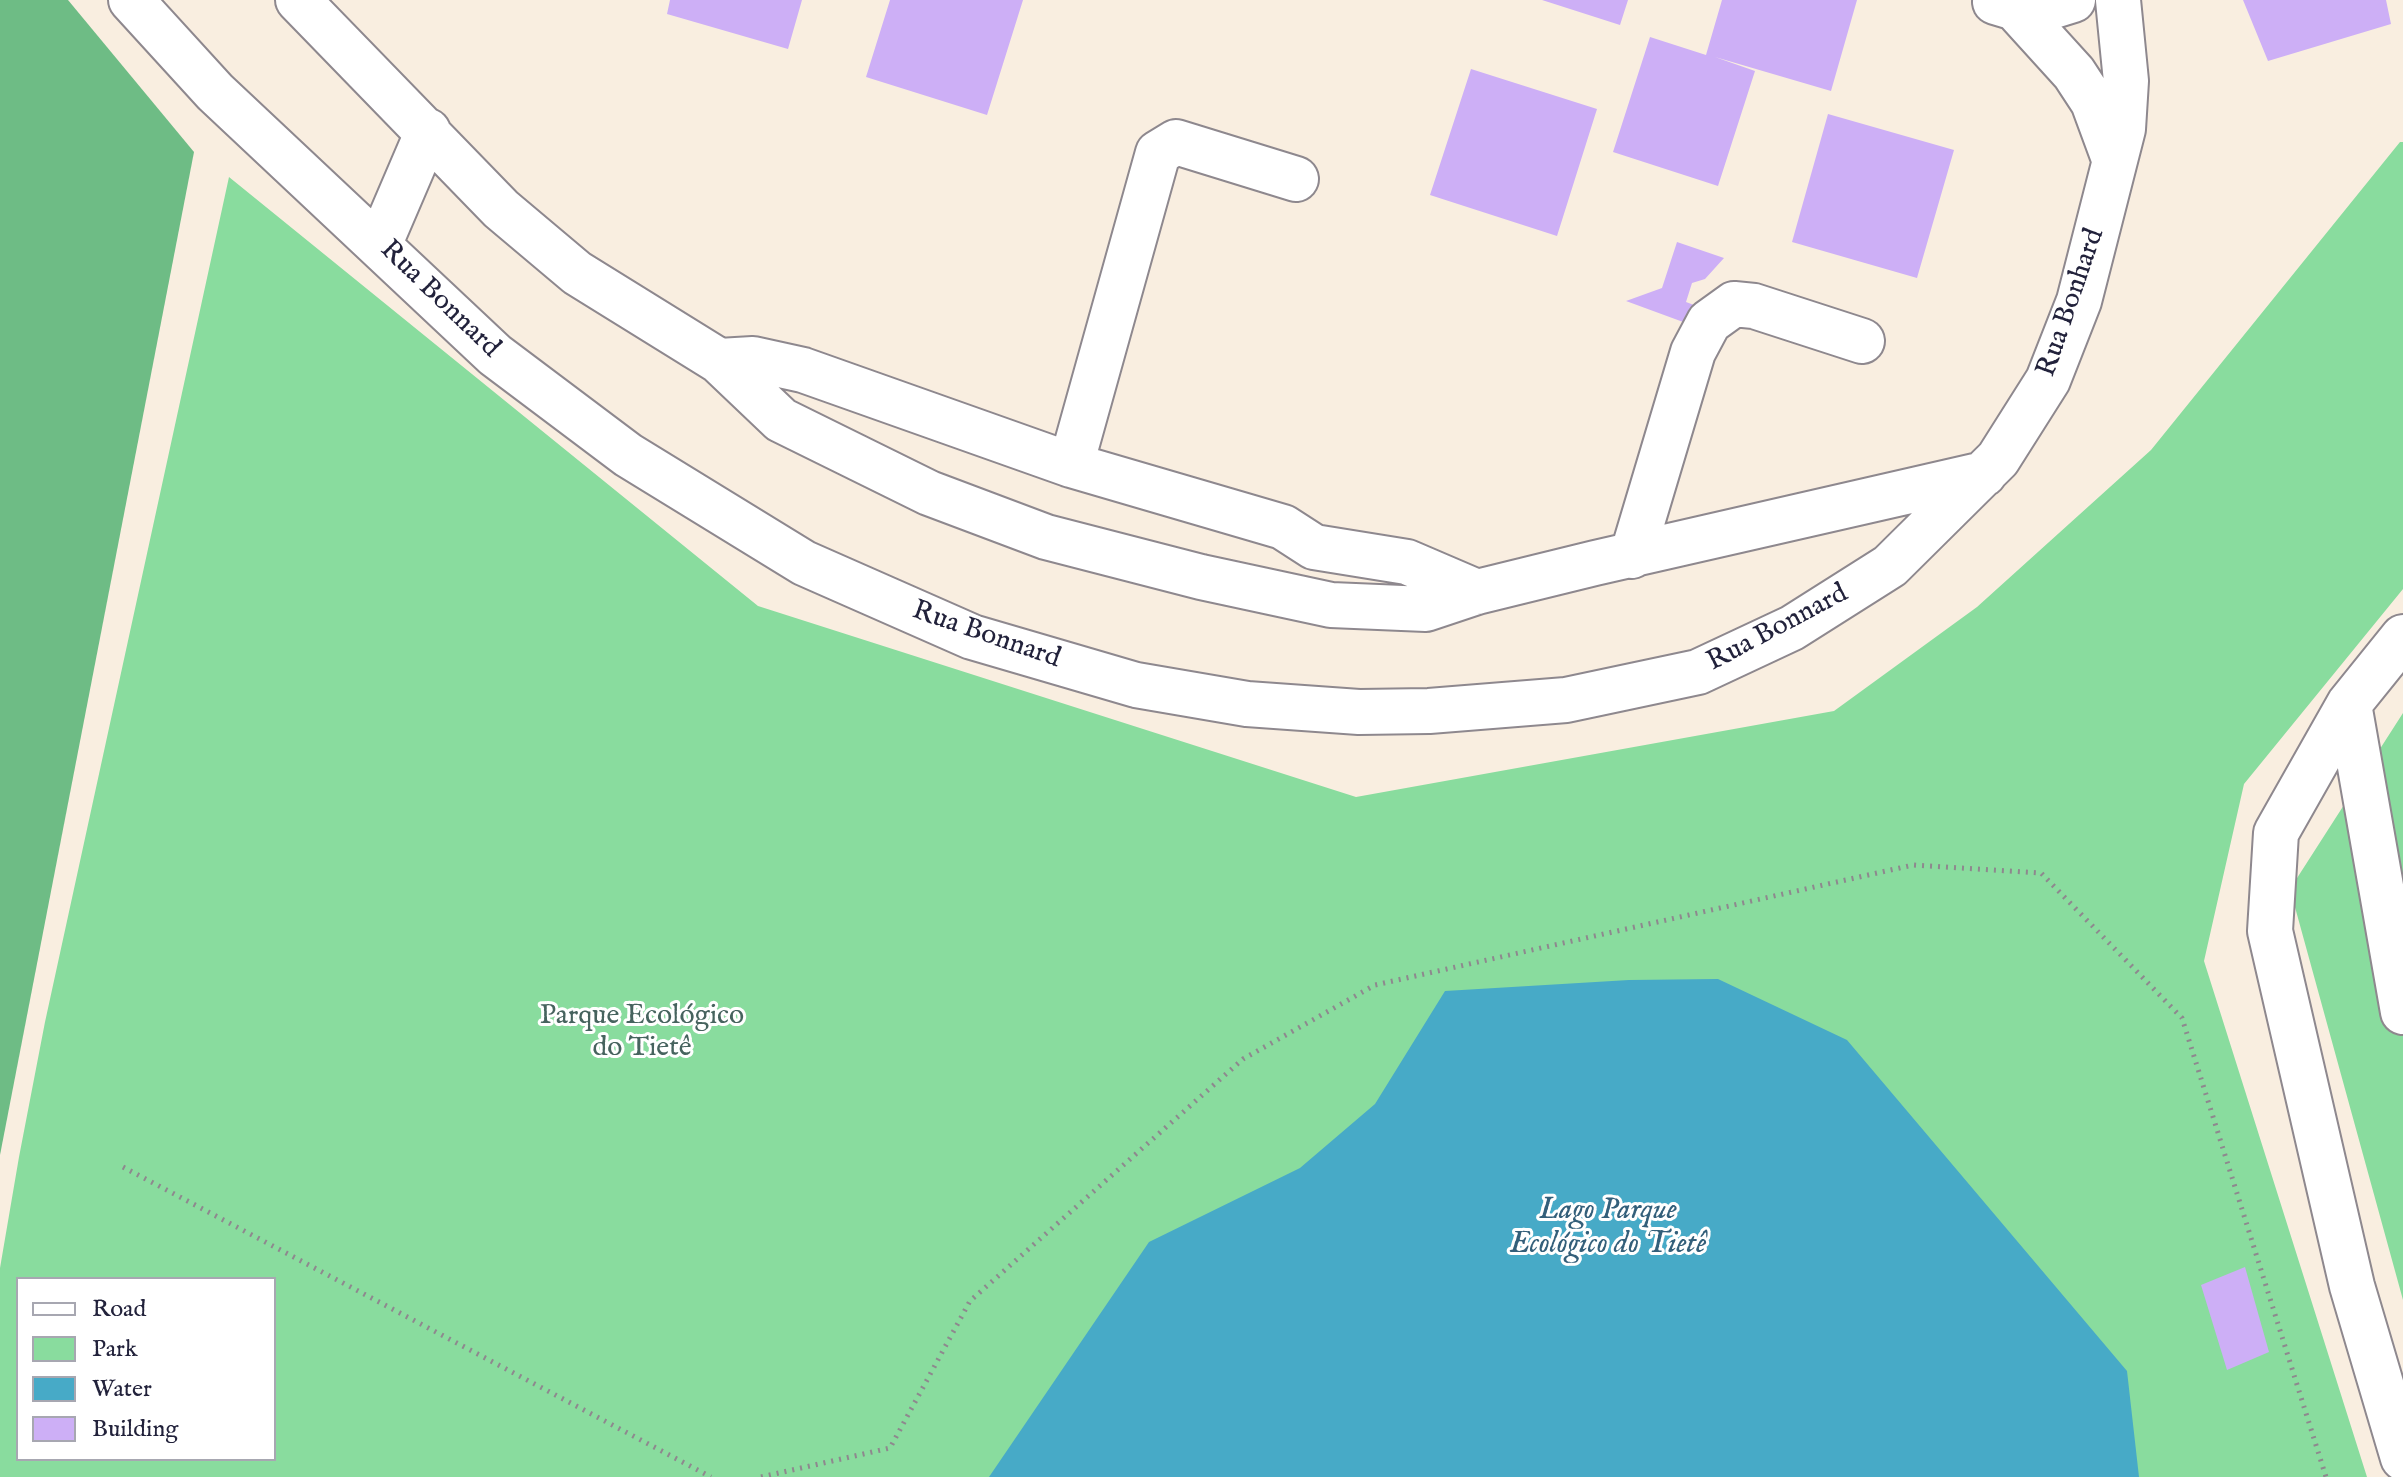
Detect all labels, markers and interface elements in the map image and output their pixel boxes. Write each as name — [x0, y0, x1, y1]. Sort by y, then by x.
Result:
street label: Rua Bonhard — [2031, 224, 2113, 382]
street label: Rua Bonnard — [372, 234, 506, 366]
street label: Rua Bonnard — [1702, 578, 1854, 680]
street label: Rua Bonnard — [907, 595, 1065, 677]
park label: Parque Ecológico do Tietê — [540, 1000, 744, 1066]
water label: Lago Parque Ecológico do Tietê — [1510, 1194, 1706, 1264]
legend — [16, 1277, 276, 1461]
text: Road — [92, 1294, 146, 1325]
text: Park — [92, 1334, 138, 1365]
text: Water — [92, 1374, 152, 1405]
text: Building — [92, 1414, 178, 1445]

